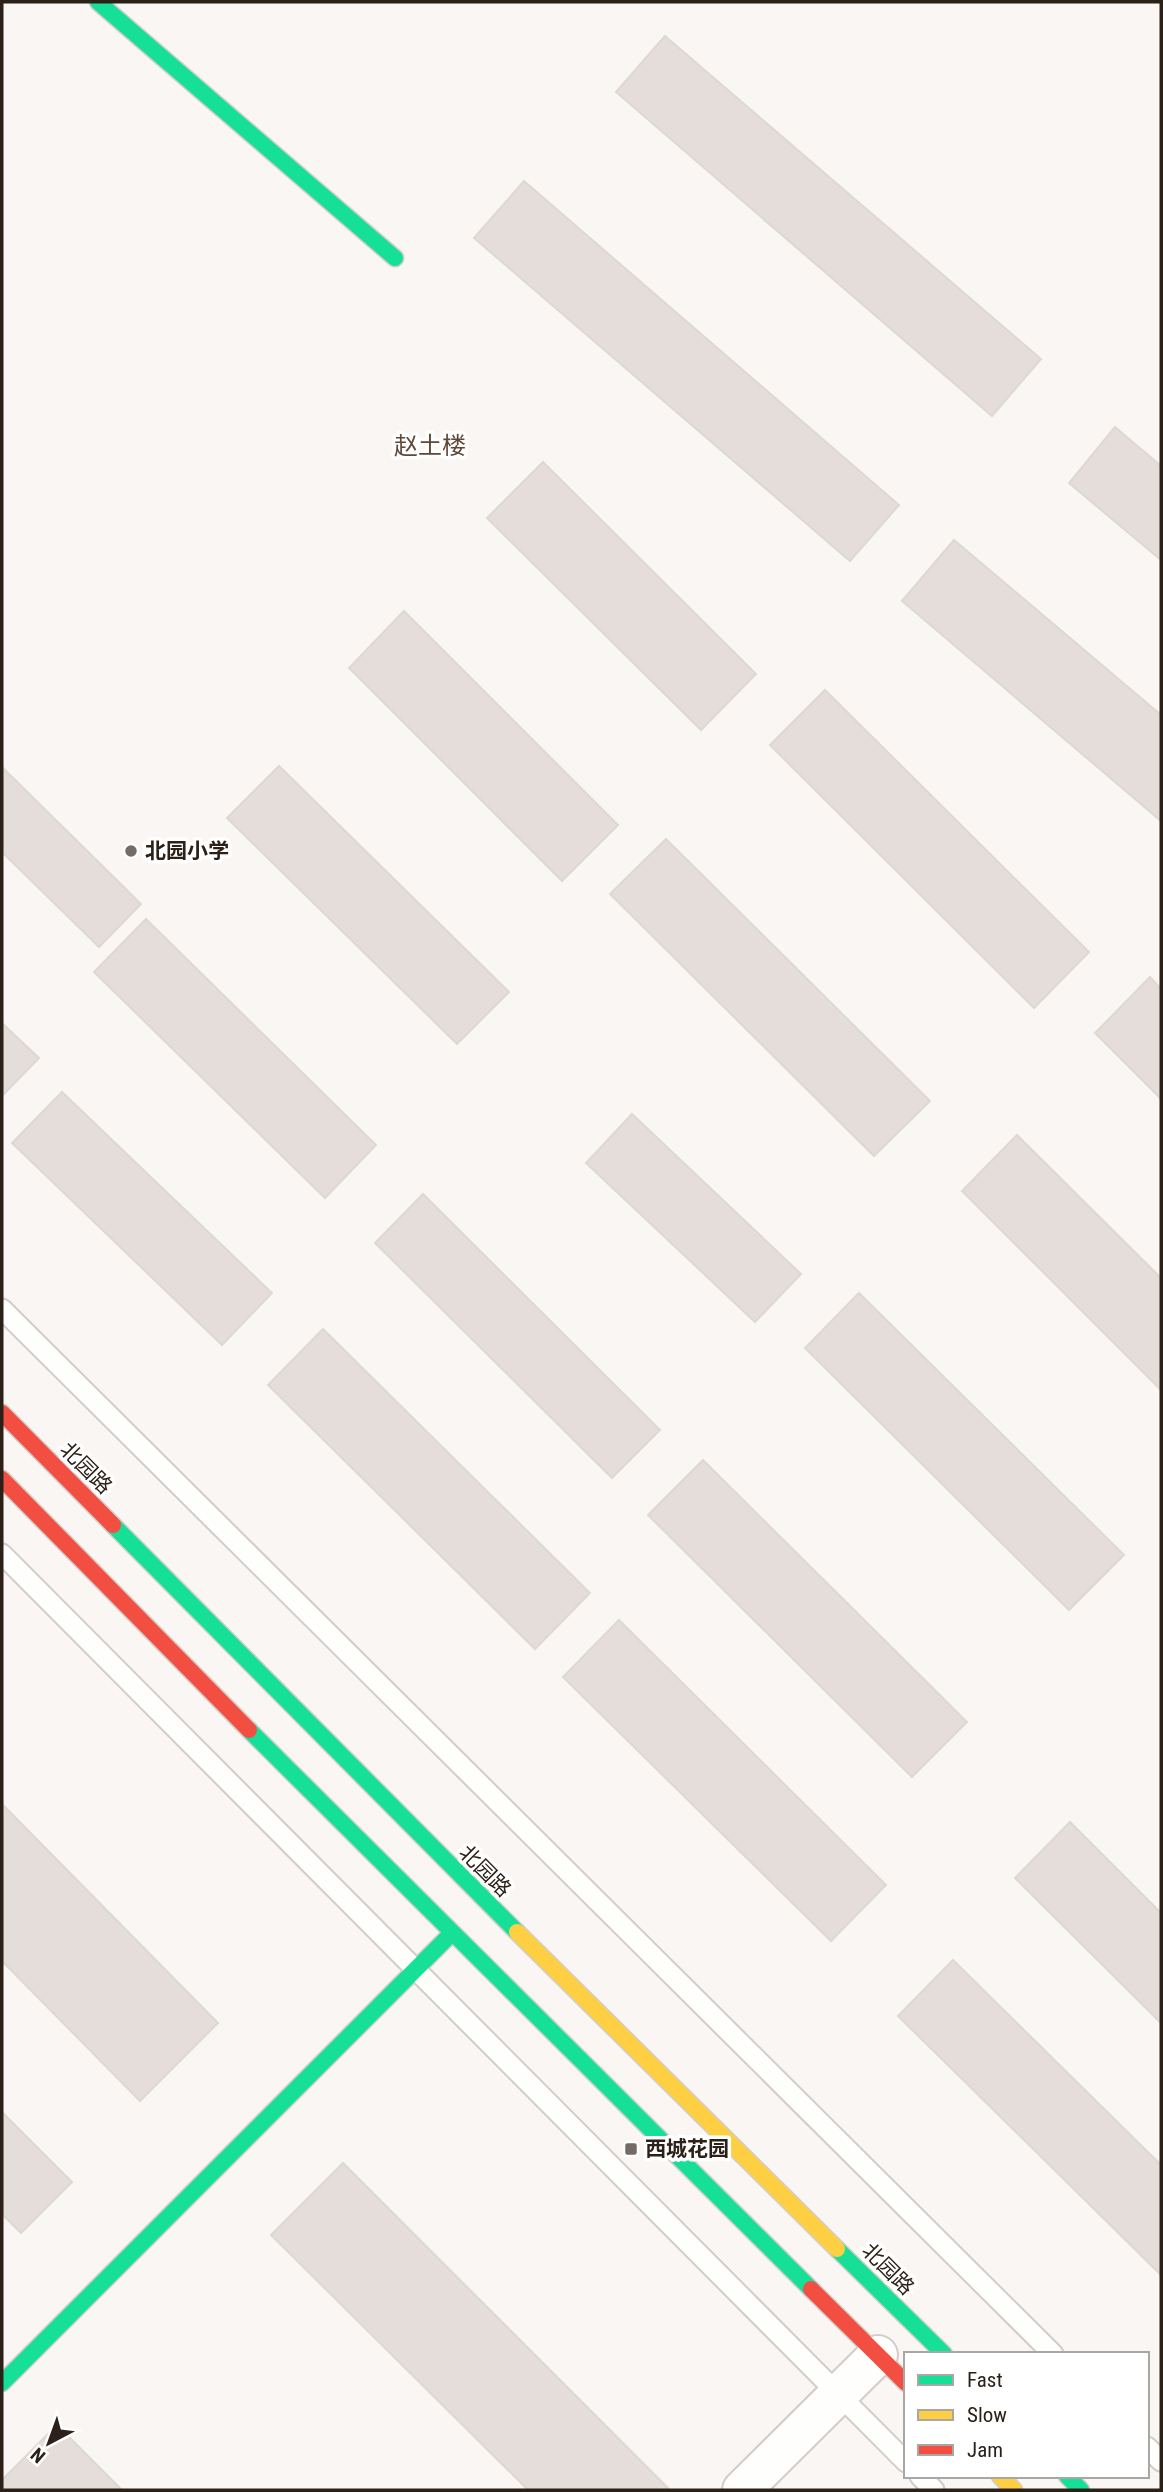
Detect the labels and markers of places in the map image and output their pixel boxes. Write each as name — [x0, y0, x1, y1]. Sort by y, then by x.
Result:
place label: 北园小学 — [145, 839, 229, 863]
marker: 北园小学 — [123, 843, 139, 859]
place label: 西城花园 — [645, 2137, 729, 2161]
marker: 西城花园 — [623, 2141, 639, 2157]

